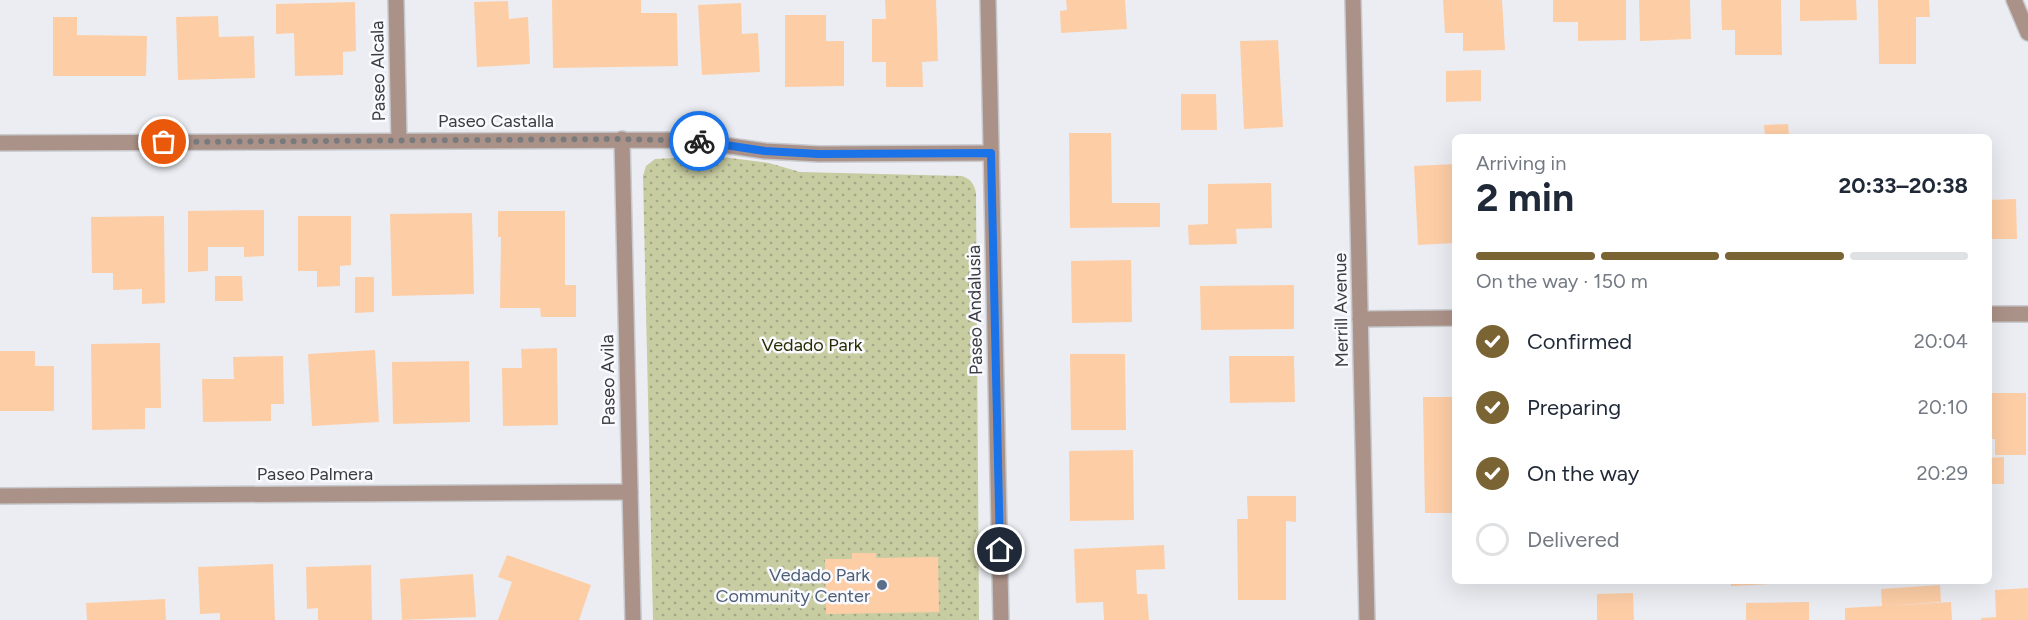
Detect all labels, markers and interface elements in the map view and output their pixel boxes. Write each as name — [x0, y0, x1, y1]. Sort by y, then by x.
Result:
street label: Paseo Alcala — [366, 20, 390, 122]
street label: Paseo Castalla — [438, 110, 554, 132]
courier — [669, 111, 729, 171]
pin — [138, 116, 189, 167]
icon: bag — [147, 125, 180, 158]
icon: bike — [683, 125, 716, 158]
text: Arriving in — [1476, 151, 1566, 175]
text: 20:33–20:38 — [1839, 172, 1968, 199]
text: 2 min — [1476, 174, 1574, 221]
street label: Paseo Andalusia — [963, 245, 987, 375]
street label: Merrill Avenue — [1329, 252, 1353, 368]
text: On the way · 150 m — [1476, 269, 1648, 293]
icon: check — [1476, 325, 1509, 358]
text: Confirmed — [1527, 328, 1632, 355]
text: 20:04 — [1914, 329, 1968, 353]
street label: Paseo Avila — [596, 334, 620, 426]
park label: Vedado Park — [762, 334, 863, 356]
icon: check — [1476, 391, 1509, 424]
text: Preparing — [1527, 394, 1621, 421]
text: 20:10 — [1918, 395, 1968, 419]
icon: check — [1476, 457, 1509, 490]
text: On the way — [1527, 460, 1639, 487]
text: 20:29 — [1916, 461, 1968, 485]
street label: Paseo Palmera — [257, 463, 373, 485]
pin — [974, 524, 1025, 575]
text: Delivered — [1527, 526, 1620, 553]
icon: home — [983, 533, 1016, 566]
place label: Vedado Park Community Center — [715, 564, 870, 607]
marker: Vedado Park Community Center — [875, 578, 889, 592]

